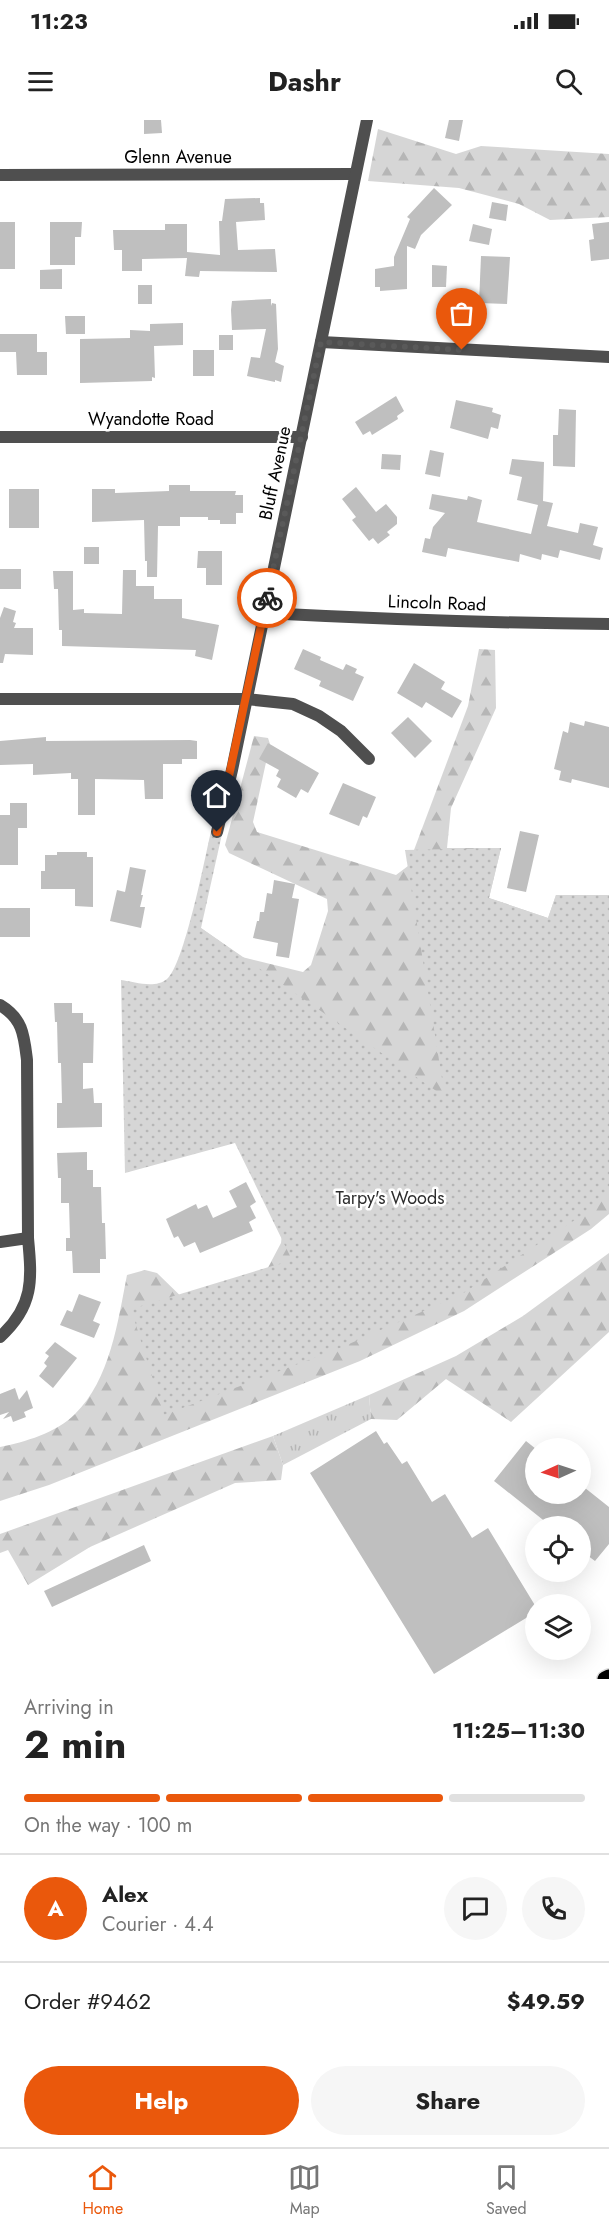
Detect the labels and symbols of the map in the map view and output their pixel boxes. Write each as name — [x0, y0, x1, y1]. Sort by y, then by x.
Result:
street label: Glenn Avenue — [124, 144, 232, 170]
pin — [436, 288, 487, 350]
street label: Wyandotte Road — [88, 406, 214, 432]
street label: Bluff Avenue — [252, 424, 298, 522]
courier — [237, 568, 297, 628]
street label: Lincoln Road — [387, 588, 487, 618]
pin — [191, 770, 242, 832]
park label: Tarpy's Woods — [336, 1185, 444, 1211]
north arrow — [525, 1438, 591, 1504]

